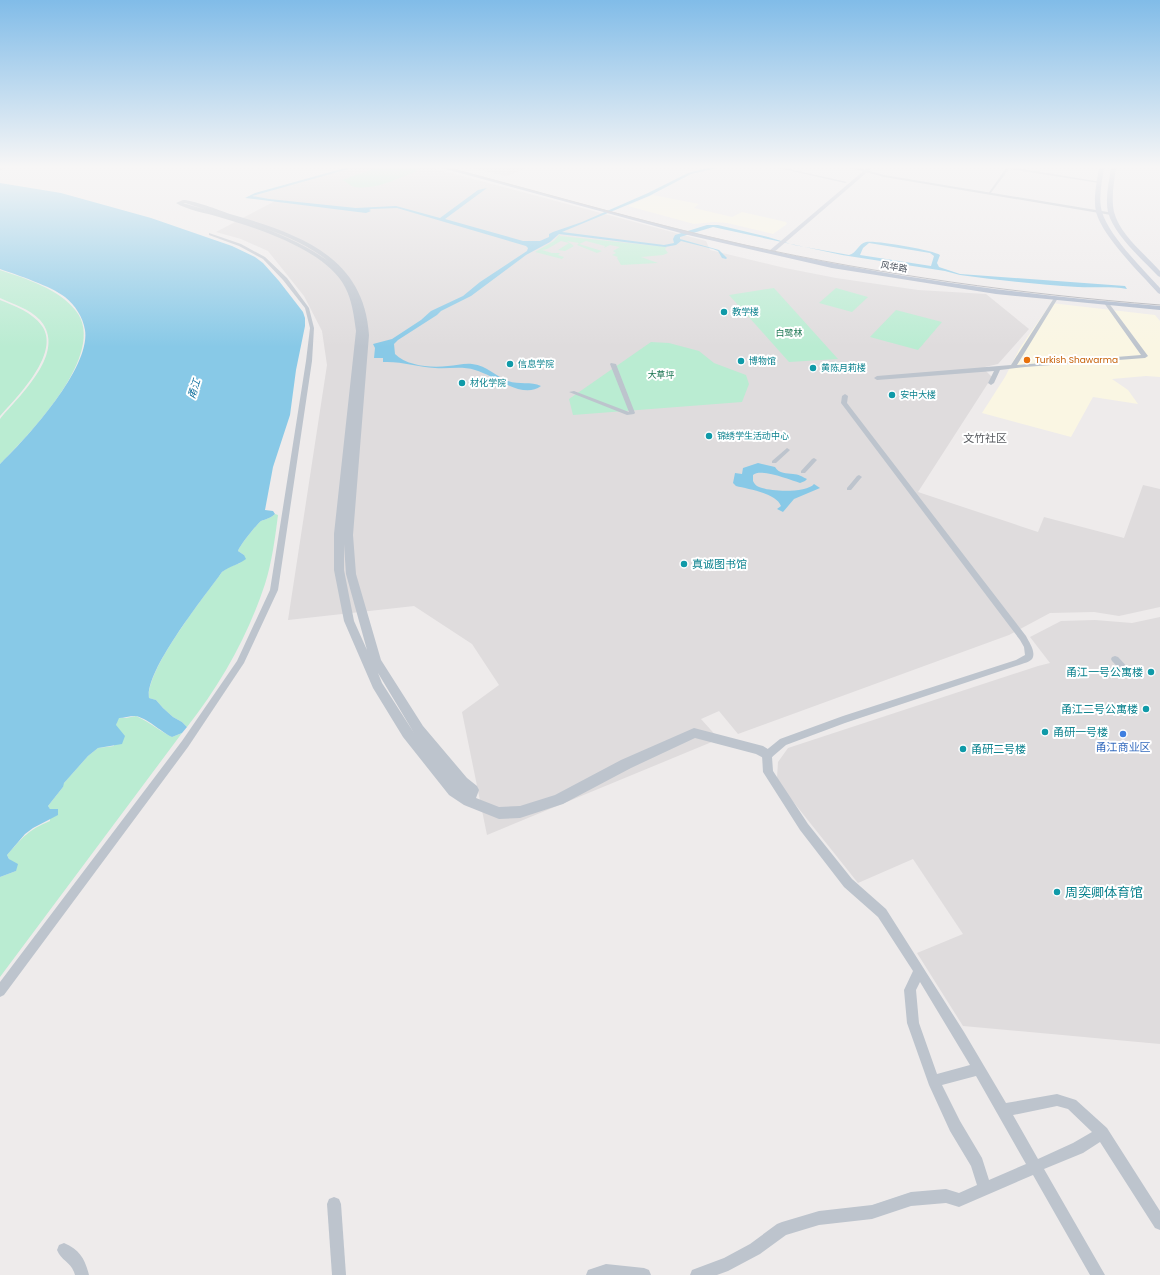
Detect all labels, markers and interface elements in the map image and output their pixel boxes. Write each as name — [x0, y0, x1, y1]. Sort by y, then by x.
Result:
street label: 风华路 — [880, 259, 908, 275]
place label: 教学楼 — [732, 306, 759, 318]
marker: 教学楼 — [719, 307, 729, 317]
park label: 白鹭林 — [775, 327, 803, 339]
place label: Turkish Shawarma — [1035, 354, 1118, 366]
place label: 博物馆 — [749, 355, 776, 367]
marker: Turkish Shawarma — [1022, 355, 1032, 365]
marker: 博物馆 — [736, 356, 746, 366]
place label: 信息学院 — [518, 358, 554, 370]
marker: 信息学院 — [505, 359, 515, 369]
place label: 黄陈月莉楼 — [821, 362, 866, 374]
marker: 黄陈月莉楼 — [808, 363, 818, 373]
park label: 大草坪 — [647, 369, 675, 381]
water label: 甬江 — [184, 376, 205, 401]
place label: 材化学院 — [470, 377, 506, 389]
marker: 材化学院 — [457, 378, 467, 388]
place label: 安中大楼 — [900, 389, 936, 401]
marker: 安中大楼 — [887, 390, 897, 400]
place label: 锦绣学生活动中心 — [717, 430, 789, 442]
district label: 文竹社区 — [963, 430, 1007, 446]
marker: 锦绣学生活动中心 — [704, 431, 714, 441]
place label: 真诚图书馆 — [692, 556, 747, 572]
marker: 真诚图书馆 — [679, 559, 689, 569]
place label: 甬江一号公寓楼 — [1066, 664, 1143, 680]
marker: 甬江一号公寓楼 — [1146, 667, 1156, 677]
place label: 甬江二号公寓楼 — [1061, 701, 1138, 717]
marker: 甬江二号公寓楼 — [1141, 704, 1151, 714]
place label: 甬研一号楼 — [1053, 724, 1108, 740]
marker: 甬研一号楼 — [1040, 727, 1050, 737]
marker: 甬江商业区 — [1118, 729, 1128, 739]
place label: 甬江商业区 — [1096, 739, 1151, 755]
place label: 甬研二号楼 — [971, 741, 1026, 757]
marker: 甬研二号楼 — [958, 744, 968, 754]
place label: 周奕卿体育馆 — [1065, 883, 1143, 902]
marker: 周奕卿体育馆 — [1052, 887, 1062, 897]

